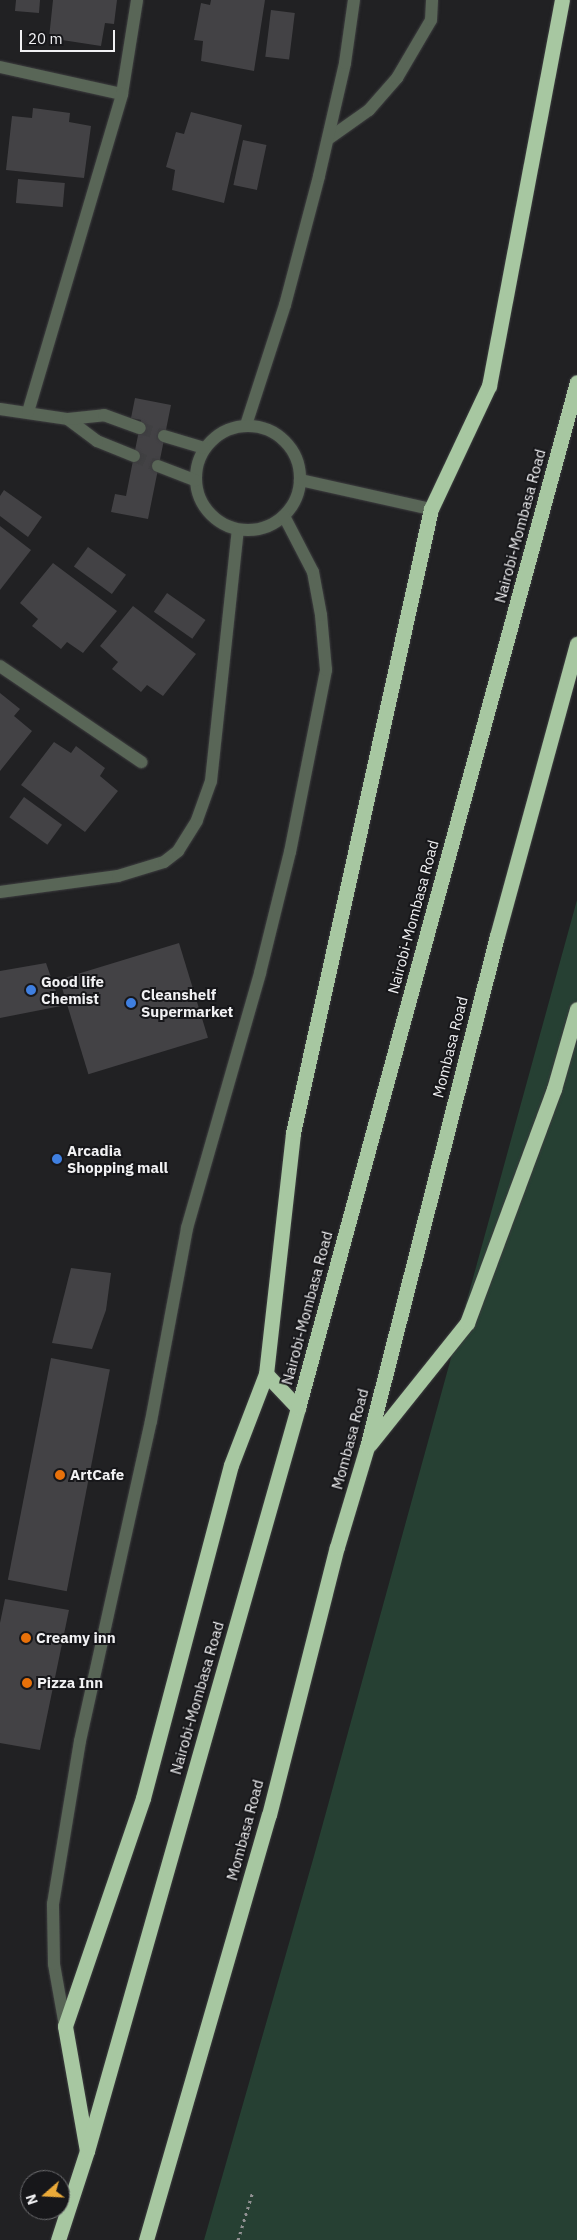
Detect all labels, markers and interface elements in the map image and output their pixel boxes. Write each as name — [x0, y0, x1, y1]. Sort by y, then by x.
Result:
scale bar — [22, 20, 118, 52]
text: 20 m — [28, 29, 63, 48]
street label: Nairobi-Mombasa Road — [491, 447, 549, 605]
street label: Nairobi-Mombasa Road — [384, 838, 442, 996]
place label: Good life Chemist — [41, 972, 104, 1007]
marker: Good life Chemist — [25, 984, 37, 996]
place label: Cleanshelf Supermarket — [141, 985, 233, 1020]
street label: Mombasa Road — [429, 995, 471, 1099]
marker: Cleanshelf Supermarket — [125, 997, 137, 1009]
place label: Arcadia Shopping mall — [67, 1141, 168, 1176]
marker: Arcadia Shopping mall — [51, 1153, 63, 1165]
street label: Nairobi-Mombasa Road — [278, 1229, 336, 1387]
street label: Mombasa Road — [328, 1387, 372, 1491]
place label: ArtCafe — [70, 1466, 124, 1484]
marker: ArtCafe — [54, 1469, 66, 1481]
street label: Nairobi-Mombasa Road — [167, 1619, 227, 1777]
place label: Creamy inn — [36, 1629, 116, 1647]
marker: Creamy inn — [20, 1632, 32, 1644]
place label: Pizza Inn — [37, 1674, 103, 1692]
marker: Pizza Inn — [21, 1677, 33, 1689]
street label: Mombasa Road — [223, 1778, 267, 1882]
north arrow — [20, 2170, 70, 2220]
text: N — [22, 2192, 42, 2207]

